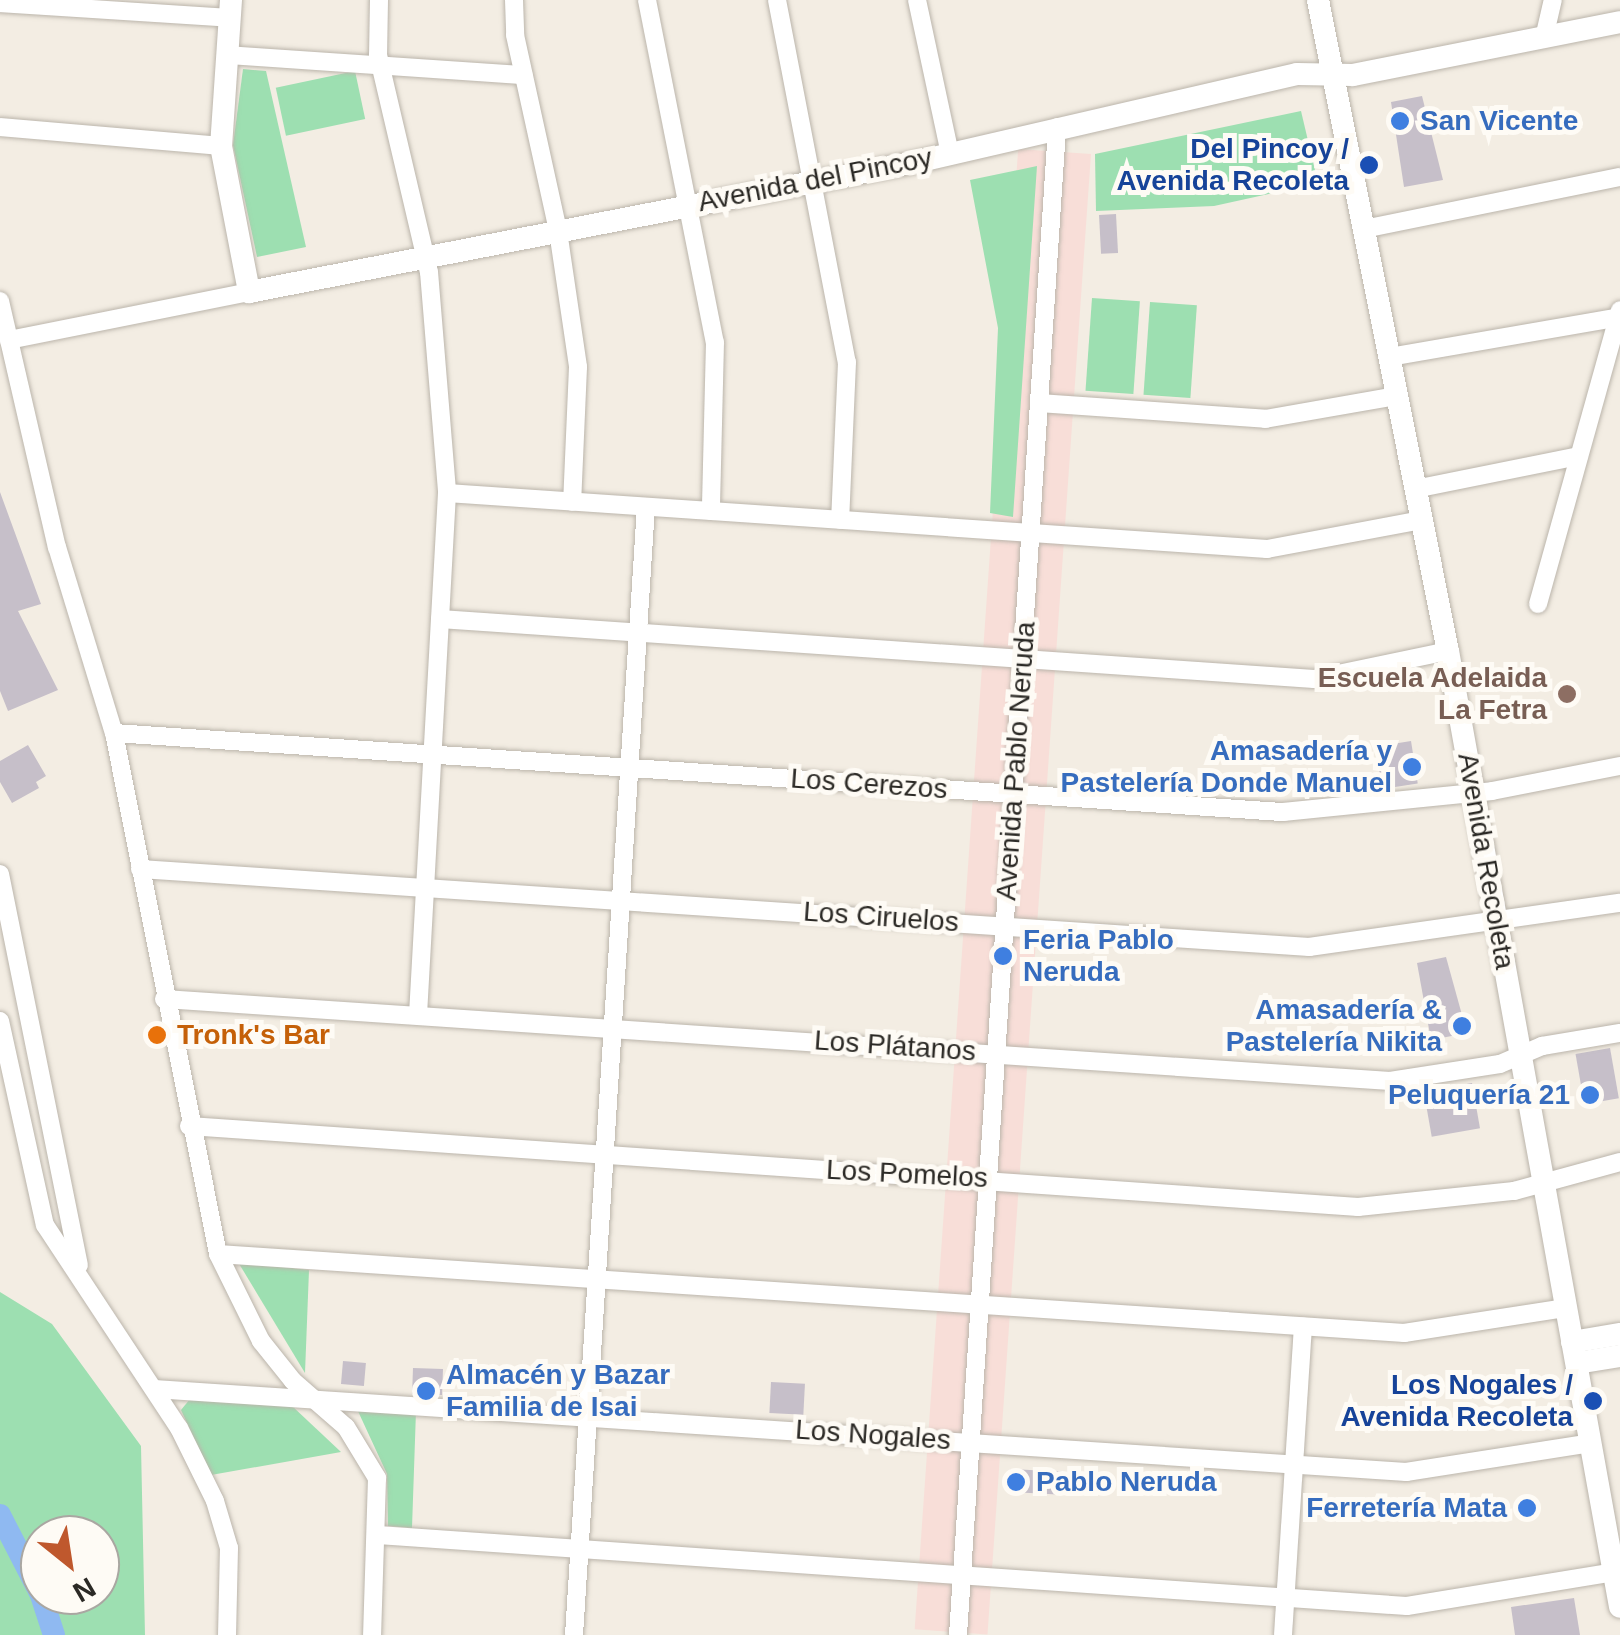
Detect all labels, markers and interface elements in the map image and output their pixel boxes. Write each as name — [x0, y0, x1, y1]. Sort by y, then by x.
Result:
place label: San Vicente — [1420, 104, 1578, 138]
marker: San Vicente — [1389, 110, 1411, 132]
place label: Del Pincoy / Avenida Recoleta — [1117, 132, 1349, 198]
street label: Avenida del Pincoy — [695, 141, 935, 219]
marker: Del Pincoy / Avenida Recoleta — [1358, 154, 1380, 176]
street label: Avenida Pablo Neruda — [989, 620, 1043, 902]
place label: Escuela Adelaida La Fetra — [1317, 661, 1547, 727]
marker: Escuela Adelaida La Fetra — [1556, 683, 1578, 705]
place label: Amasadería y Pastelería Donde Manuel — [1061, 734, 1392, 800]
street label: Avenida Recoleta — [1450, 750, 1522, 972]
marker: Amasadería y Pastelería Donde Manuel — [1401, 756, 1423, 778]
street label: Los Cerezos — [789, 762, 949, 806]
street label: Los Ciruelos — [802, 895, 960, 939]
place label: Feria Pablo Neruda — [1023, 923, 1174, 989]
marker: Feria Pablo Neruda — [992, 945, 1014, 967]
place label: Amasadería & Pastelería Nikita — [1226, 993, 1442, 1059]
marker: Amasadería & Pastelería Nikita — [1451, 1015, 1473, 1037]
place label: Tronk's Bar — [177, 1018, 330, 1052]
marker: Tronk's Bar — [146, 1024, 168, 1046]
street label: Los Plátanos — [813, 1024, 977, 1068]
place label: Peluquería 21 — [1388, 1078, 1570, 1112]
marker: Peluquería 21 — [1579, 1084, 1601, 1106]
street label: Los Pomelos — [825, 1153, 989, 1195]
place label: Almacén y Bazar Familia de Isai — [446, 1358, 670, 1424]
place label: Los Nogales / Avenida Recoleta — [1341, 1368, 1573, 1434]
marker: Almacén y Bazar Familia de Isai — [415, 1380, 437, 1402]
marker: Los Nogales / Avenida Recoleta — [1582, 1390, 1604, 1412]
street label: Los Nogales — [794, 1413, 952, 1457]
place label: Pablo Neruda — [1036, 1465, 1216, 1499]
marker: Pablo Neruda — [1005, 1471, 1027, 1493]
place label: Ferretería Mata — [1306, 1491, 1507, 1525]
marker: Ferretería Mata — [1516, 1497, 1538, 1519]
north arrow — [20, 1515, 120, 1615]
text: N — [68, 1571, 101, 1608]

